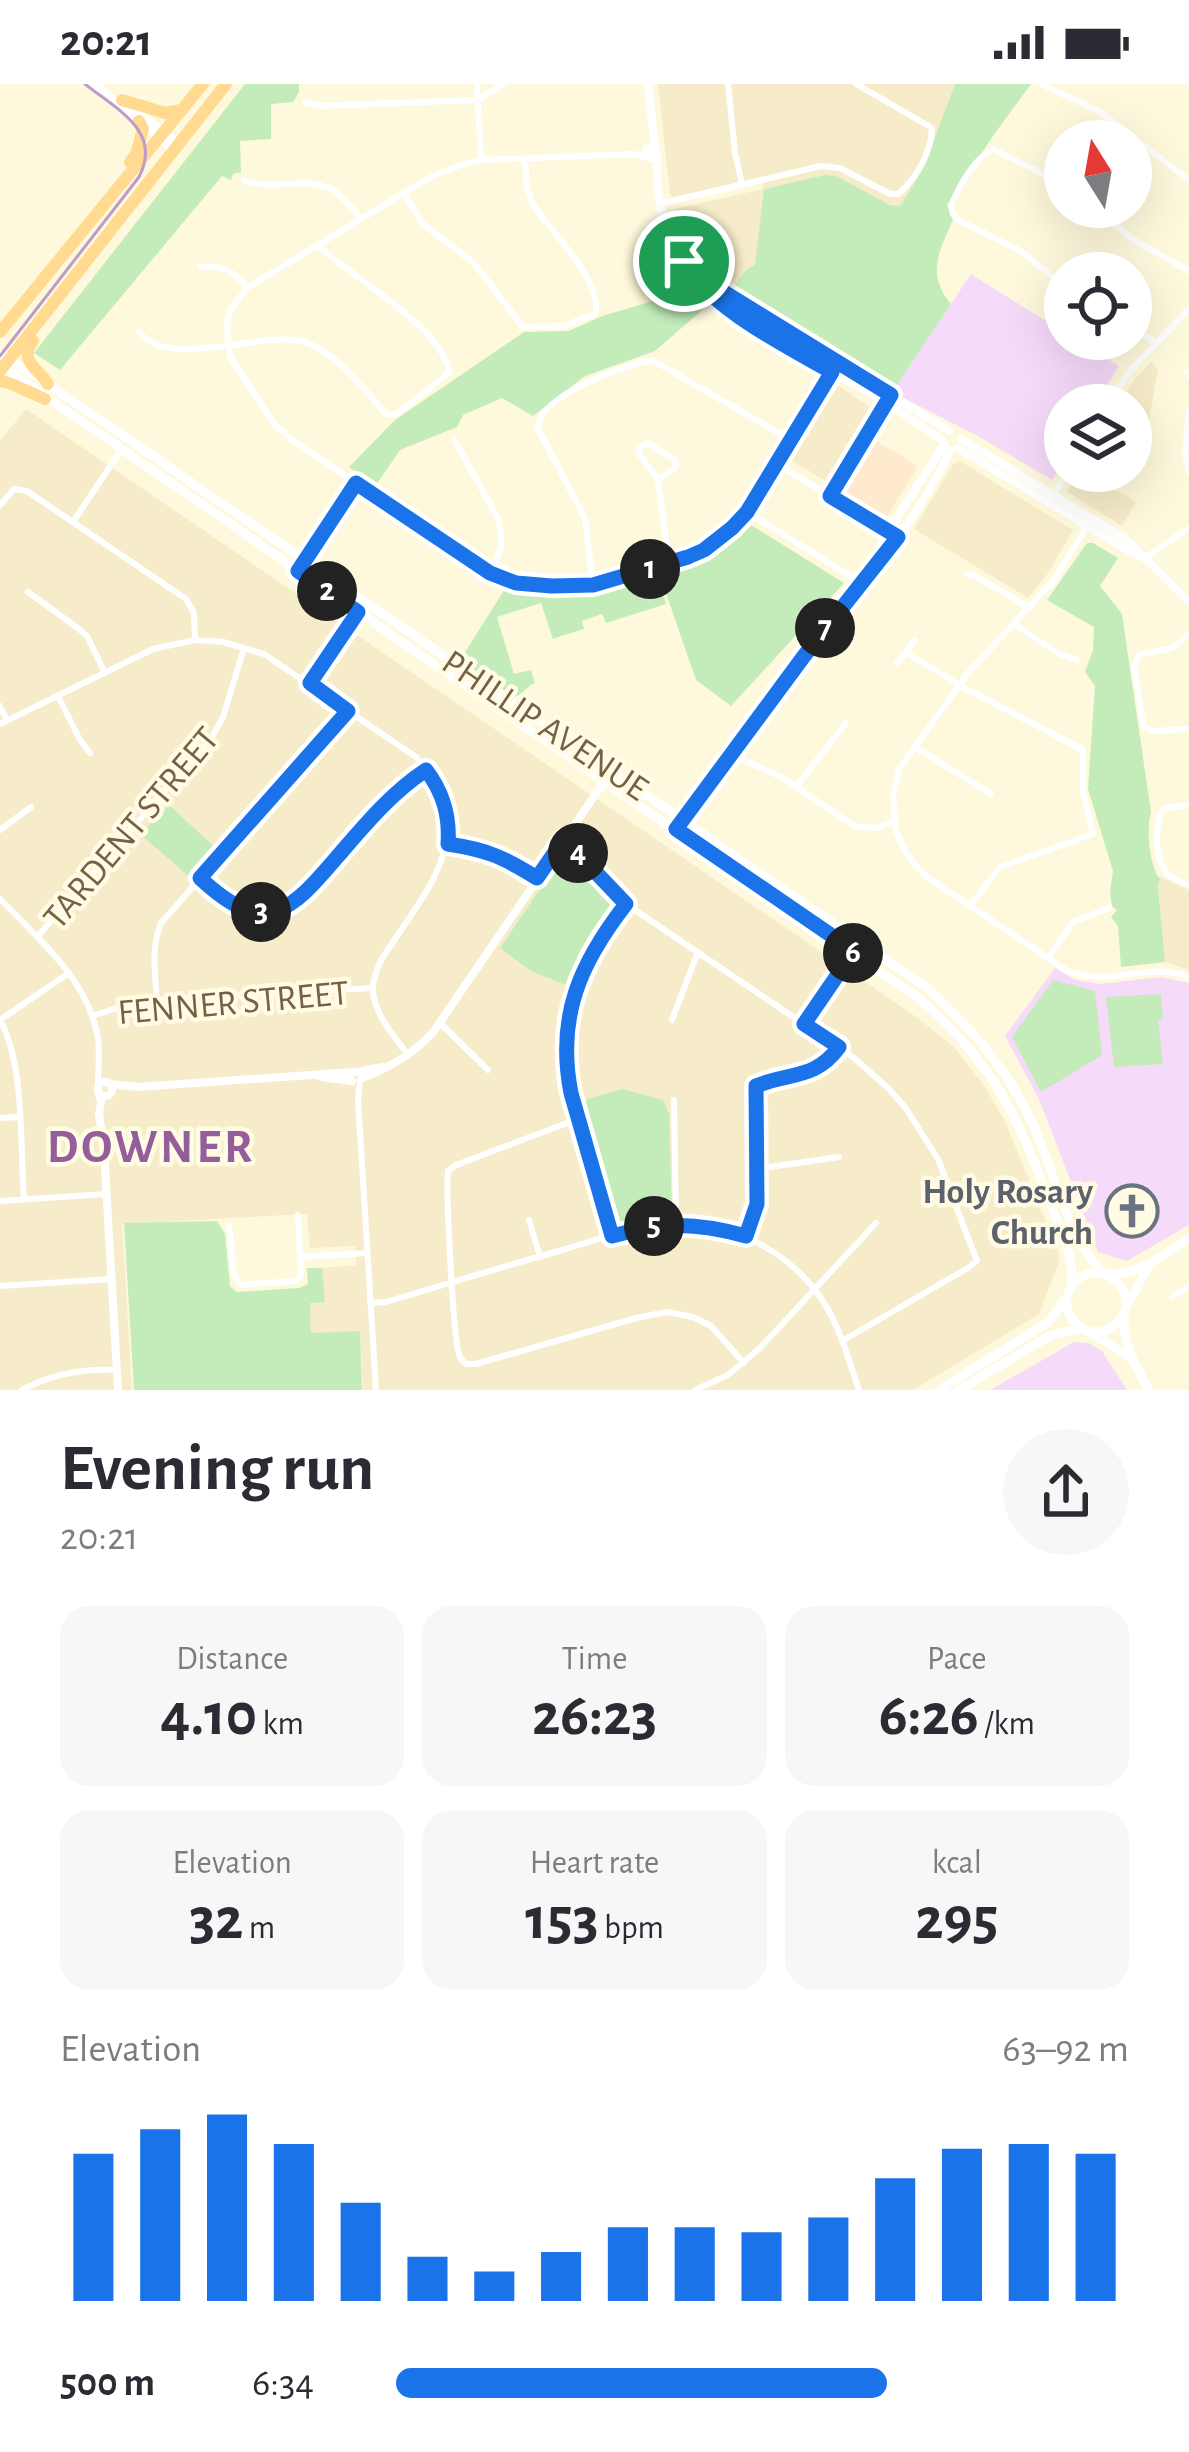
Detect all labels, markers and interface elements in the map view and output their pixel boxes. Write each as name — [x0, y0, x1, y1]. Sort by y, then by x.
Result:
text: 20:21 — [60, 19, 152, 64]
north arrow — [1044, 120, 1152, 228]
map controls — [1044, 120, 1152, 492]
pin — [633, 210, 735, 312]
icon: arrive — [651, 228, 717, 294]
button: locate — [1044, 252, 1152, 360]
button: layers — [1044, 384, 1152, 492]
pin: 1 — [620, 539, 680, 599]
text: 1 — [644, 552, 656, 585]
pin: 2 — [297, 561, 357, 621]
text: 2 — [319, 574, 335, 607]
pin: 7 — [795, 598, 855, 658]
text: 7 — [818, 611, 832, 644]
street label: PHILLIP AVENUE — [436, 644, 654, 808]
street label: TARDENT STREET — [37, 721, 226, 936]
pin: 4 — [548, 823, 608, 883]
text: 4 — [570, 836, 586, 869]
pin: 3 — [231, 882, 291, 942]
text: 3 — [254, 895, 268, 928]
pin: 6 — [823, 923, 883, 983]
text: 6 — [845, 936, 861, 969]
street label: FENNER STREET — [116, 975, 350, 1031]
district label: DOWNER — [47, 1124, 255, 1172]
place label: Holy Rosary Church — [922, 1174, 1094, 1251]
church icon: Holy Rosary Church — [1104, 1183, 1160, 1239]
pin: 5 — [624, 1196, 684, 1256]
text: 5 — [647, 1209, 661, 1242]
button: share — [1003, 1429, 1129, 1555]
text: Evening run — [60, 1436, 374, 1502]
text: 20:21 — [60, 1518, 138, 1557]
text: Distance — [176, 1643, 288, 1676]
text: Time — [562, 1643, 627, 1676]
text: Pace — [927, 1643, 987, 1676]
text: 4.10 — [160, 1686, 257, 1746]
text: 26:23 — [532, 1686, 657, 1746]
text: 6:26 — [879, 1686, 979, 1746]
text: km — [257, 1708, 304, 1741]
text: /km — [979, 1708, 1035, 1741]
text: Elevation — [173, 1847, 292, 1880]
text: Heart rate — [530, 1847, 659, 1880]
text: kcal — [932, 1847, 982, 1880]
text: 32 — [189, 1890, 243, 1950]
text: 153 — [525, 1890, 599, 1950]
text: 295 — [915, 1890, 998, 1950]
text: m — [243, 1912, 275, 1945]
text: bpm — [599, 1912, 664, 1945]
text: Elevation — [60, 2030, 201, 2069]
text: 63–92 m — [1002, 2030, 1129, 2069]
text: 500 m — [60, 2364, 155, 2403]
text: 6:34 — [252, 2364, 314, 2403]

